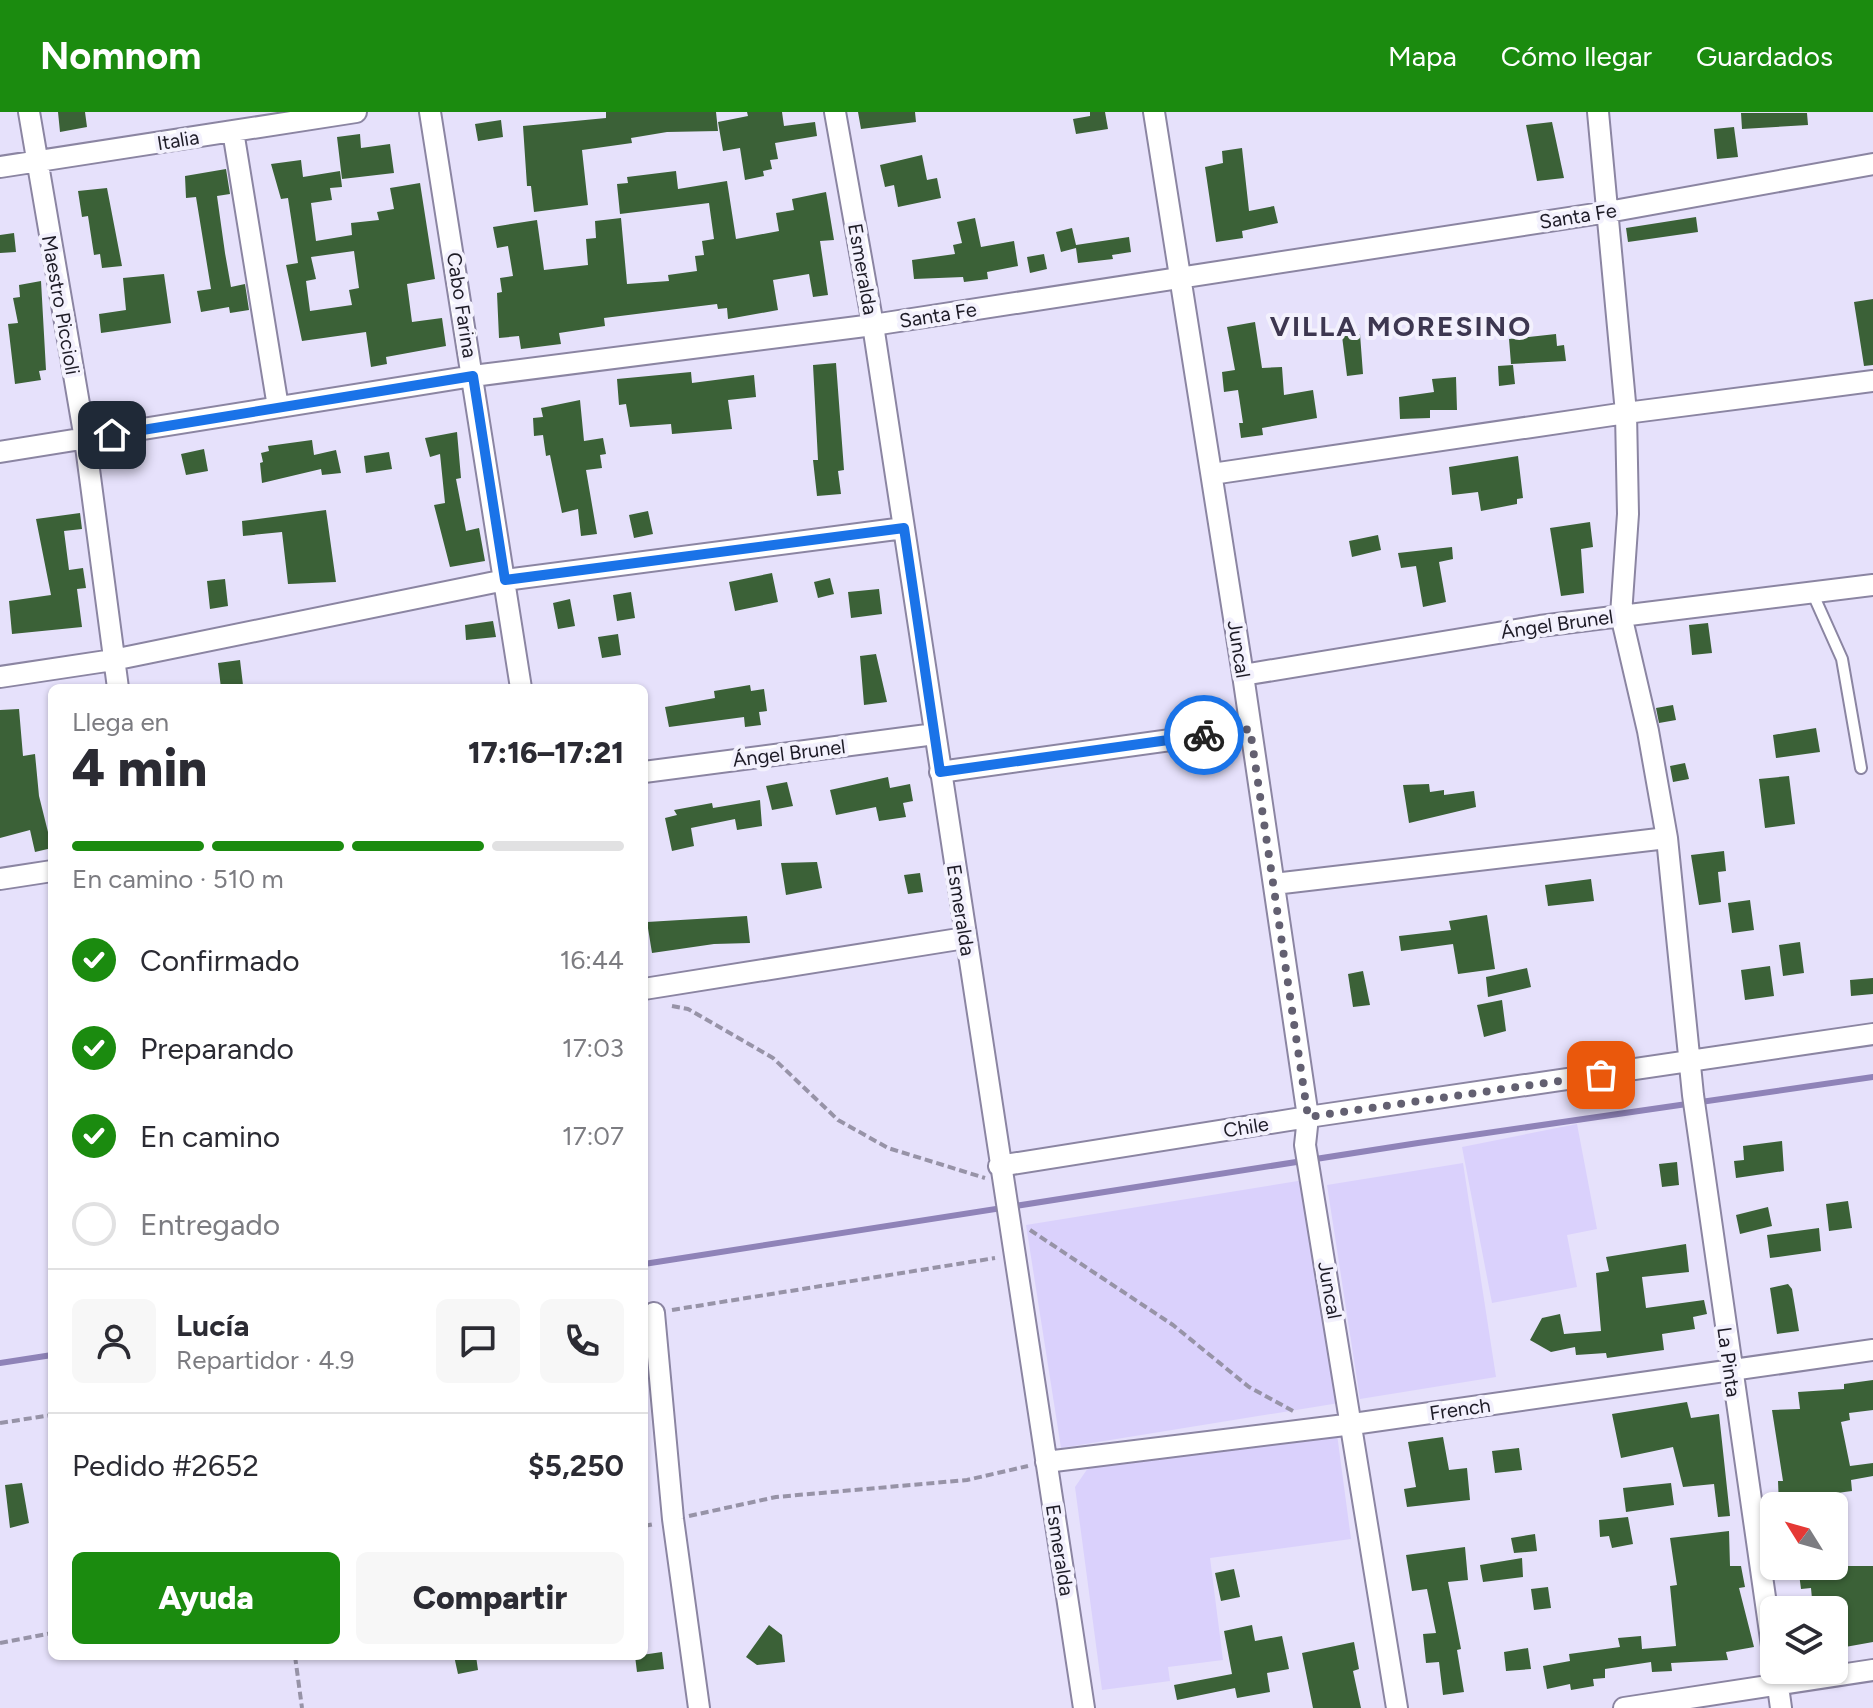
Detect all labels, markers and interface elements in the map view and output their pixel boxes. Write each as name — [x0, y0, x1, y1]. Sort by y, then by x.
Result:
text: Nomnom — [40, 33, 201, 79]
text: Mapa — [1388, 39, 1457, 73]
text: Cómo llegar — [1501, 39, 1652, 73]
text: Guardados — [1696, 39, 1833, 73]
street label: Italia — [155, 125, 201, 155]
street label: Santa Fe — [1538, 198, 1618, 234]
street label: Esmeralda — [843, 221, 883, 317]
street label: Maestro Piccioli — [37, 233, 85, 377]
street label: Cabo Farina — [442, 250, 482, 360]
street label: Santa Fe — [898, 297, 978, 333]
district label: VILLA MORESINO — [1270, 309, 1532, 343]
pin — [78, 401, 146, 469]
icon: home — [90, 413, 134, 457]
street label: Ángel Brunel — [1499, 604, 1615, 644]
street label: Juncal — [1223, 618, 1255, 680]
courier — [1164, 695, 1244, 775]
text: Llega en — [72, 706, 169, 738]
icon: bike — [1182, 713, 1226, 757]
text: 17:16–17:21 — [468, 734, 624, 771]
street label: Ángel Brunel — [731, 734, 847, 772]
text: 4 min — [72, 737, 207, 799]
street label: Esmeralda — [942, 862, 980, 958]
text: En camino · 510 m — [72, 863, 284, 895]
icon: check — [72, 938, 116, 982]
text: Confirmado — [140, 942, 300, 979]
text: 16:44 — [560, 944, 624, 976]
icon: check — [72, 1026, 116, 1070]
text: Preparando — [140, 1030, 294, 1067]
text: 17:03 — [562, 1032, 624, 1064]
pin — [1567, 1041, 1635, 1109]
icon: bag — [1579, 1053, 1623, 1097]
street label: Chile — [1222, 1112, 1270, 1142]
icon: check — [72, 1114, 116, 1158]
text: En camino — [140, 1118, 280, 1155]
text: 17:07 — [562, 1120, 624, 1152]
text: Entregado — [140, 1206, 280, 1243]
street label: Juncal — [1313, 1259, 1347, 1321]
button: person — [72, 1299, 156, 1383]
button: chat — [436, 1299, 520, 1383]
button: phone — [540, 1299, 624, 1383]
text: Lucía — [176, 1307, 249, 1344]
street label: La Pinta — [1712, 1325, 1746, 1399]
text: Repartidor · 4.9 — [176, 1344, 355, 1376]
street label: French — [1428, 1393, 1492, 1425]
text: Pedido #2652 — [72, 1447, 259, 1484]
text: $5,250 — [528, 1447, 624, 1484]
north arrow — [1760, 1492, 1848, 1580]
map controls — [1760, 1492, 1848, 1684]
street label: Esmeralda — [1041, 1502, 1079, 1598]
button: Ayuda — [72, 1552, 340, 1644]
button: Compartir — [356, 1552, 624, 1644]
button: layers — [1760, 1596, 1848, 1684]

